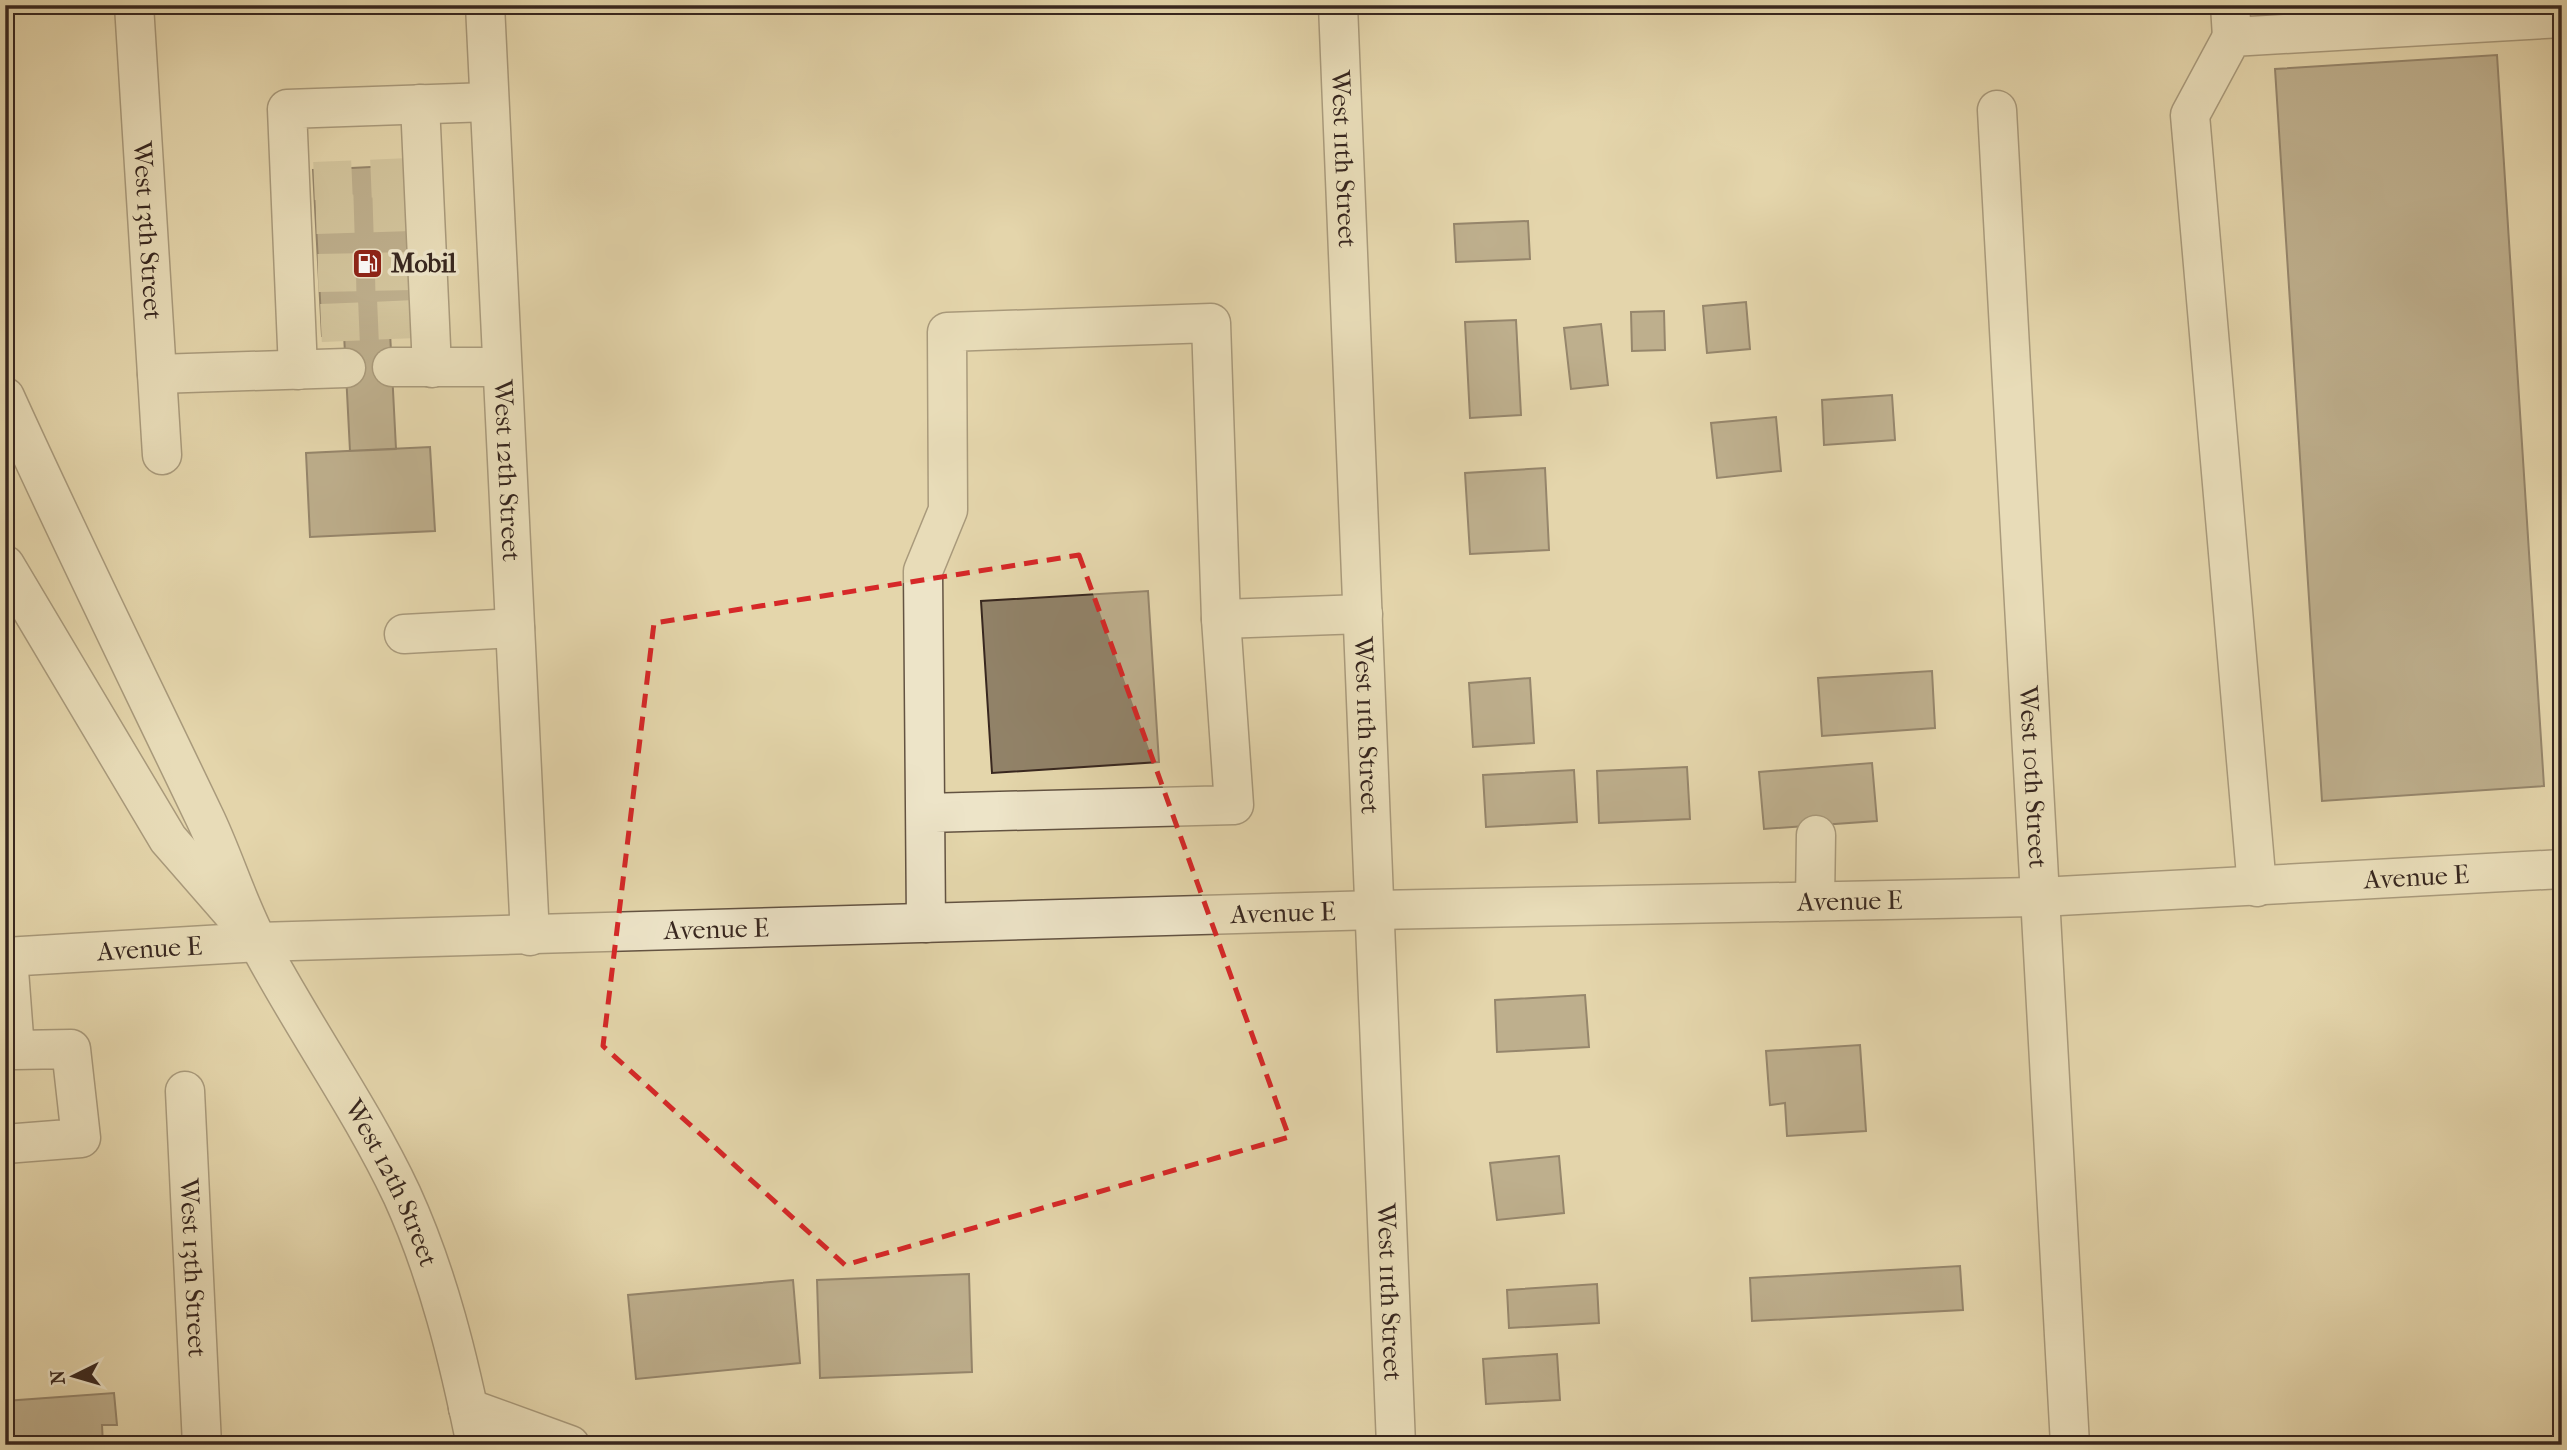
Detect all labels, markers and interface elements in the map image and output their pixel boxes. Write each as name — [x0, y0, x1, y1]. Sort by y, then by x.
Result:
street label: West 11th Street — [1325, 68, 1363, 249]
street label: West 13th Street — [127, 139, 169, 322]
fuel station icon: Mobil — [351, 246, 385, 280]
place label: Mobil — [391, 248, 457, 279]
street label: West 12th Street — [488, 378, 527, 563]
street label: West 11th Street — [1348, 635, 1386, 816]
street label: West 10th Street — [2013, 684, 2054, 870]
street label: Avenue E — [2362, 859, 2470, 895]
street label: Avenue E — [1796, 884, 1903, 917]
street label: Avenue E — [1229, 896, 1336, 930]
street label: Avenue E — [662, 912, 770, 946]
street label: Avenue E — [95, 930, 203, 967]
street label: West 12th Street — [338, 1093, 445, 1271]
street label: West 13th Street — [174, 1177, 213, 1359]
street label: West 11th Street — [1371, 1201, 1409, 1382]
north arrow — [38, 1342, 108, 1412]
text: N — [46, 1369, 70, 1386]

